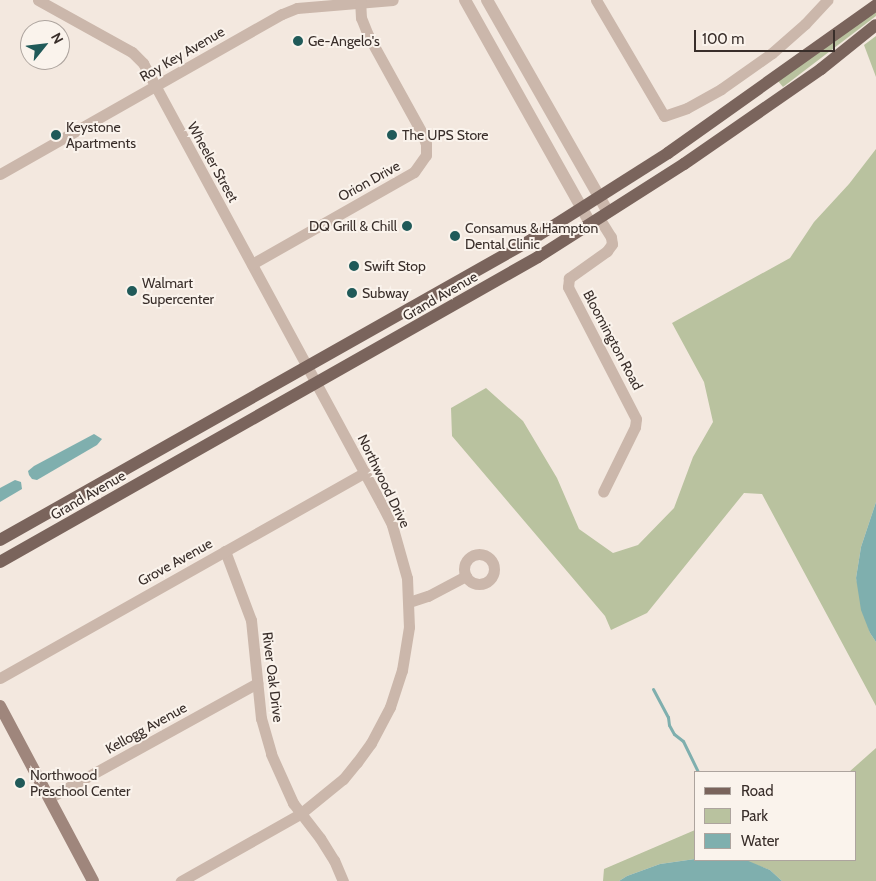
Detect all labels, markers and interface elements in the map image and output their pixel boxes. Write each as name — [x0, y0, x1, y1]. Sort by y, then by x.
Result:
north arrow — [20, 20, 70, 70]
scale bar — [696, 20, 837, 52]
street label: Roy Key Avenue — [137, 23, 227, 85]
text: N — [47, 30, 68, 47]
text: 100 m — [702, 30, 744, 48]
place label: Ge-Angelo's — [308, 33, 380, 49]
marker: Ge-Angelo's — [292, 35, 304, 47]
place label: Keystone Apartments — [66, 119, 136, 152]
street label: Wheeler Street — [184, 119, 242, 205]
place label: The UPS Store — [402, 127, 488, 143]
marker: Keystone Apartments — [50, 129, 62, 141]
marker: The UPS Store — [386, 129, 398, 141]
street label: Orion Drive — [335, 157, 403, 205]
place label: DQ Grill & Chill — [309, 218, 397, 234]
marker: DQ Grill & Chill — [401, 220, 413, 232]
place label: Consamus & Hampton Dental Clinic — [465, 220, 598, 252]
marker: Consamus & Hampton Dental Clinic — [449, 230, 461, 242]
place label: Swift Stop — [364, 258, 426, 274]
marker: Swift Stop — [348, 260, 360, 272]
street label: Grand Avenue — [400, 268, 480, 324]
place label: Walmart Supercenter — [142, 275, 214, 308]
marker: Walmart Supercenter — [126, 285, 138, 297]
place label: Subway — [362, 285, 409, 301]
marker: Subway — [346, 287, 358, 299]
street label: Bloomington Road — [580, 287, 646, 393]
street label: Northwood Drive — [354, 432, 414, 530]
street label: Grand Avenue — [48, 467, 128, 523]
street label: Grove Avenue — [135, 535, 215, 589]
street label: River Oak Drive — [259, 631, 287, 723]
street label: Kellogg Avenue — [102, 699, 190, 757]
place label: Northwood Preschool Center — [30, 767, 130, 800]
legend — [694, 771, 856, 861]
marker: Northwood Preschool Center — [14, 777, 26, 789]
text: Road — [741, 782, 774, 800]
text: Park — [741, 807, 768, 825]
text: Water — [741, 832, 779, 850]

